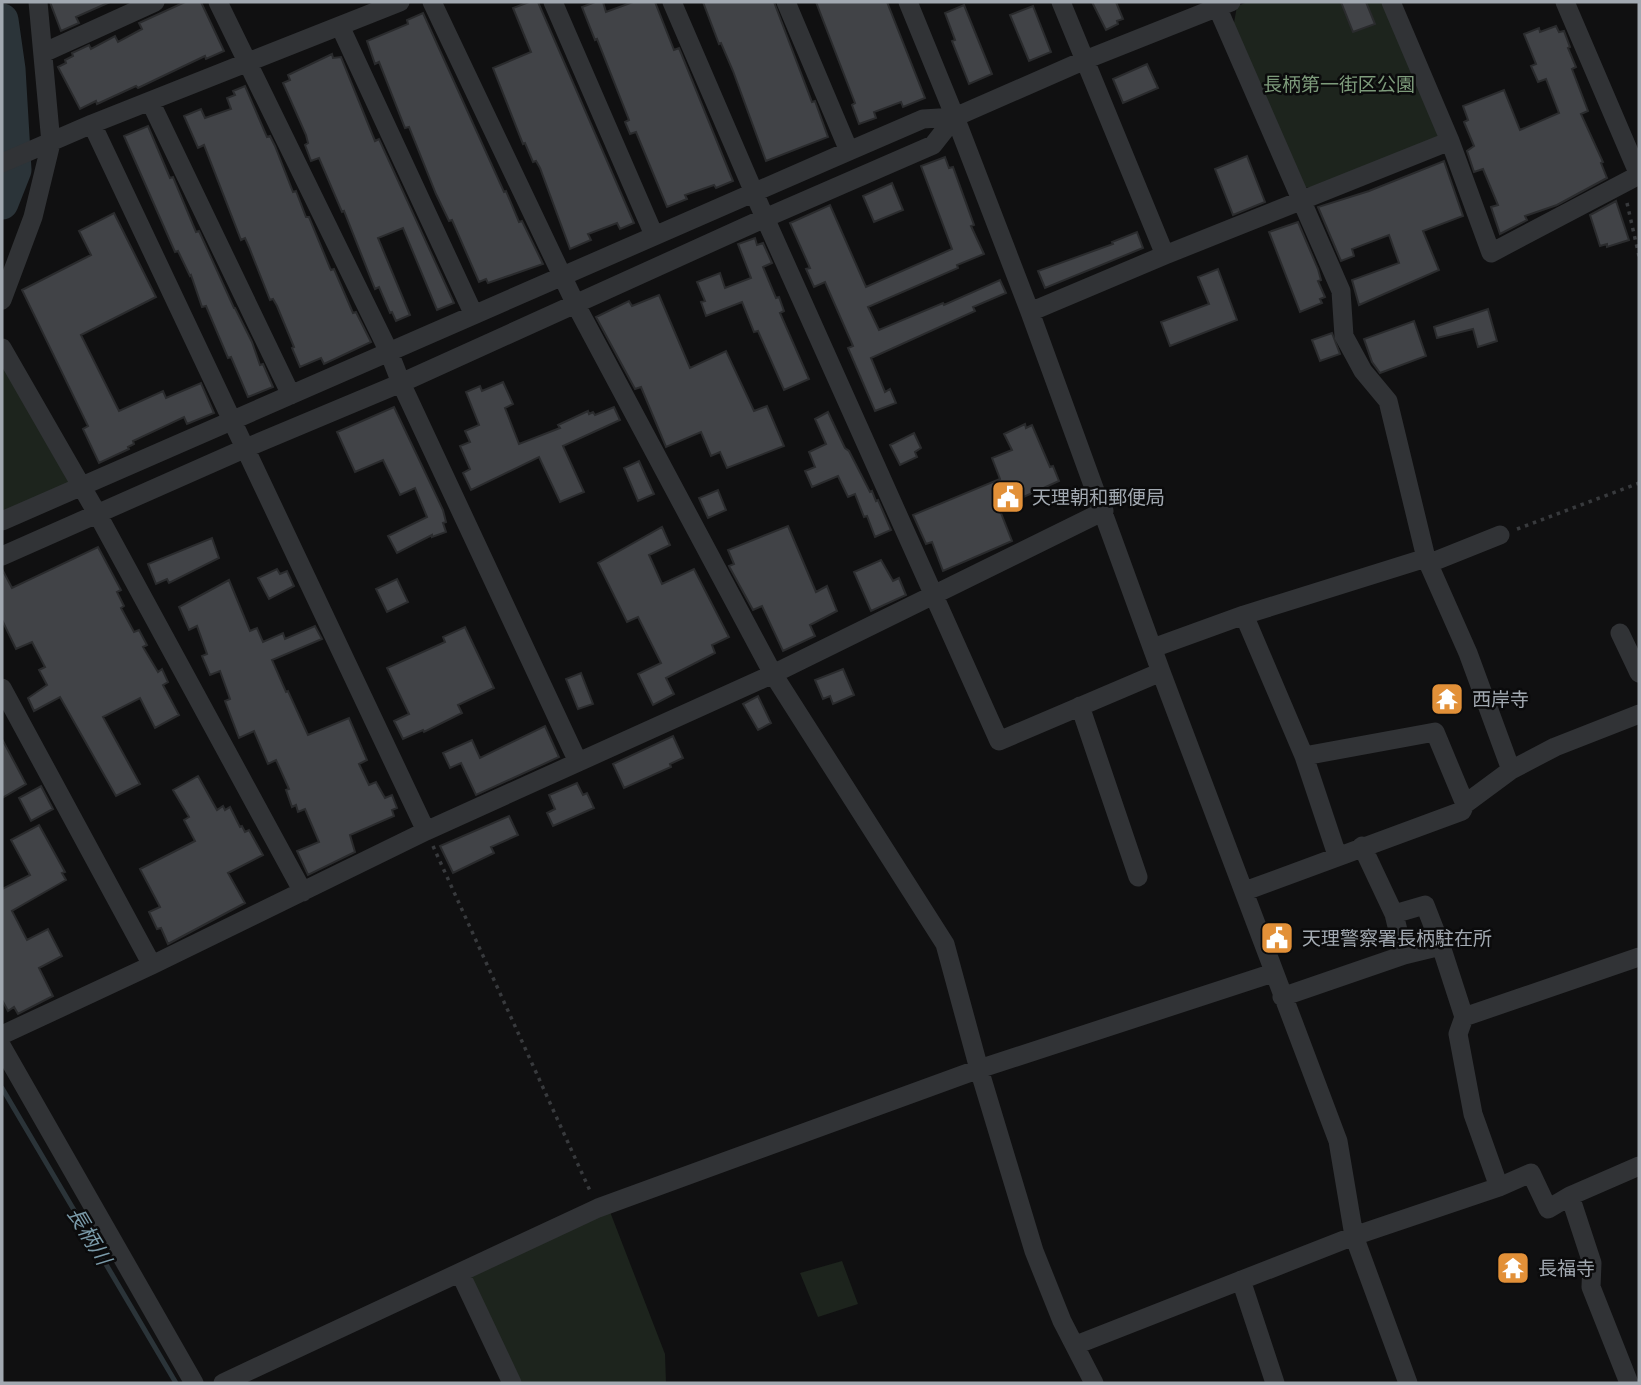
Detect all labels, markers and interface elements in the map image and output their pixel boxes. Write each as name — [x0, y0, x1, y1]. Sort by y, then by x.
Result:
park label: 長柄第一街区公園 — [1263, 73, 1415, 96]
public building icon: 天理朝和郵便局 — [989, 478, 1027, 516]
place label: 天理朝和郵便局 — [1032, 486, 1165, 509]
temple icon: 西岸寺 — [1428, 680, 1466, 718]
place label: 西岸寺 — [1472, 688, 1529, 711]
public building icon: 天理警察署長柄駐在所 — [1258, 919, 1296, 957]
place label: 天理警察署長柄駐在所 — [1302, 927, 1492, 950]
water label: 長柄川 — [62, 1202, 117, 1271]
temple icon: 長福寺 — [1494, 1249, 1532, 1287]
place label: 長福寺 — [1538, 1257, 1595, 1280]

